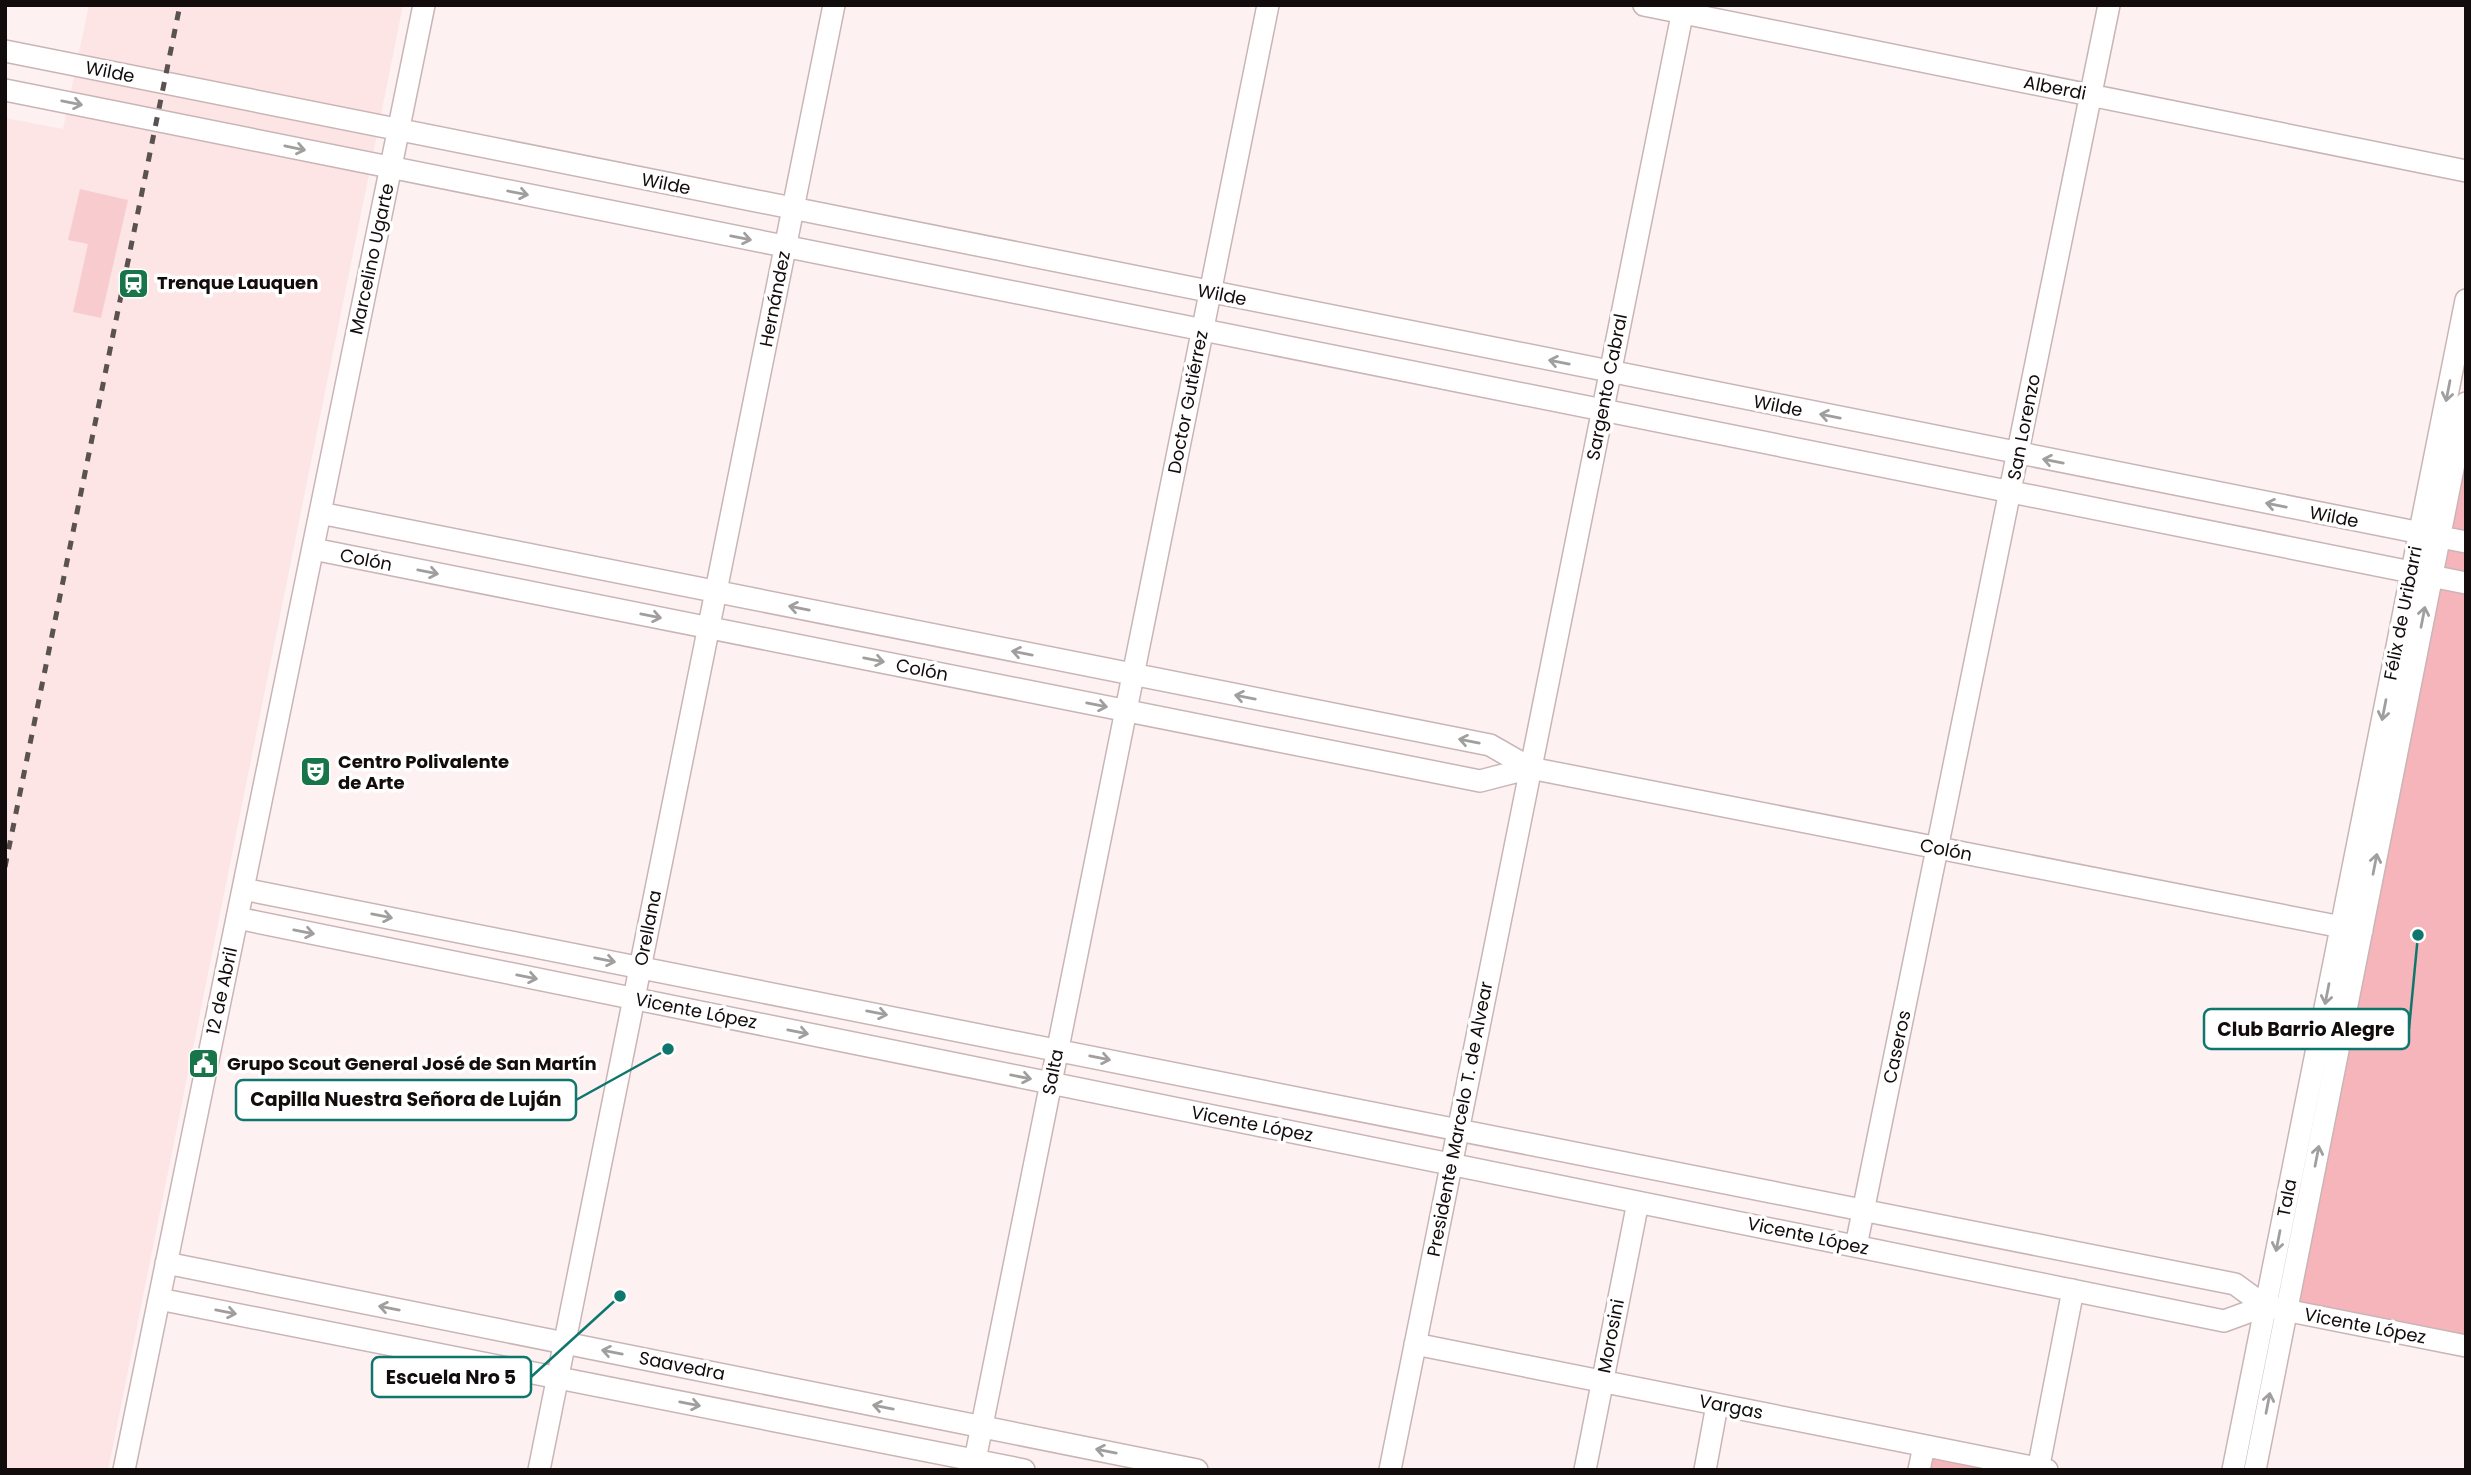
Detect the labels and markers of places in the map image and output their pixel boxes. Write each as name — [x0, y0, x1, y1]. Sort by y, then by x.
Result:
station icon: Trenque Lauquen — [117, 266, 151, 300]
place label: Trenque Lauquen — [157, 270, 318, 295]
place label: Centro Polivalente de Arte — [338, 749, 509, 795]
theatre icon: Centro Polivalente de Arte — [298, 755, 332, 789]
callout: Club Barrio Alegre — [2204, 1009, 2409, 1049]
public building icon: Grupo Scout General José de San Martín — [187, 1047, 221, 1081]
place label: Grupo Scout General José de San Martín — [227, 1051, 597, 1076]
callout: Capilla Nuestra Señora de Luján — [236, 1080, 576, 1120]
callout: Escuela Nro 5 — [372, 1357, 531, 1397]

